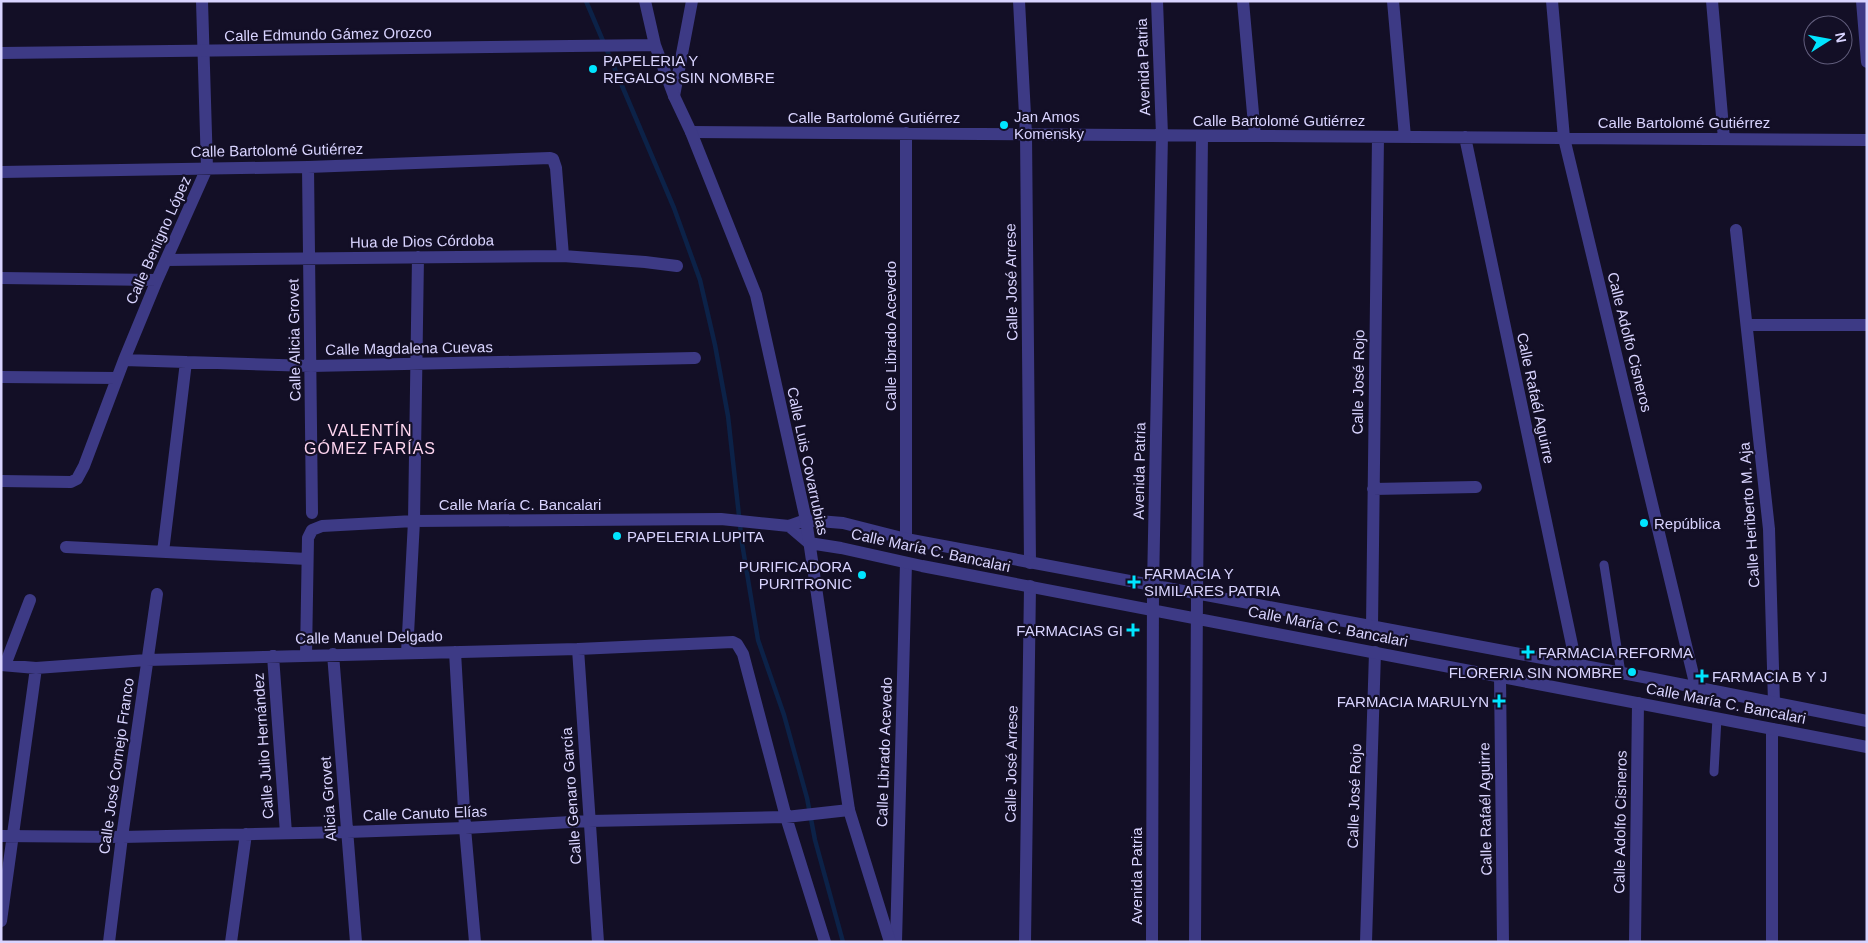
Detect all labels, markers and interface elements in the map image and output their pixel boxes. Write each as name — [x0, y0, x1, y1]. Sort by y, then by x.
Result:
north arrow — [1803, 15, 1853, 65]
street label: Avenida Patria — [1133, 17, 1153, 116]
street label: Calle Edmundo Gámez Orozco — [224, 24, 432, 44]
text: N — [1832, 31, 1850, 44]
place label: PAPELERIA Y REGALOS SIN NOMBRE — [603, 52, 775, 86]
marker: PAPELERIA Y REGALOS SIN NOMBRE — [587, 63, 599, 75]
place label: Jan Amos Komensky — [1014, 108, 1085, 142]
street label: Calle Bartolomé Gutiérrez — [788, 109, 960, 126]
street label: Calle Bartolomé Gutiérrez — [1193, 112, 1365, 129]
street label: Calle Bartolomé Gutiérrez — [1598, 114, 1770, 131]
marker: Jan Amos Komensky — [998, 119, 1010, 131]
street label: Calle Bartolomé Gutiérrez — [191, 140, 363, 160]
street label: Calle Benigno López — [122, 173, 194, 307]
street label: Calle José Arrese — [1001, 223, 1021, 341]
street label: Hua de Dios Córdoba — [350, 231, 495, 251]
street label: Calle Librado Acevedo — [882, 261, 899, 411]
street label: Calle Adolfo Cisneros — [1604, 270, 1656, 414]
street label: Calle Alicia Grovet — [284, 278, 304, 401]
street label: Calle José Rojo — [1349, 329, 1367, 435]
street label: Calle Rafaél Aguirre — [1514, 331, 1558, 465]
street label: Calle Magdalena Cuevas — [325, 338, 493, 358]
street label: Calle Luis Covarrubias — [784, 385, 832, 537]
district label: VALENTÍN GÓMEZ FARÍAS — [304, 421, 436, 457]
street label: Avenida Patria — [1130, 422, 1148, 520]
street label: Calle Heriberto M. Aja — [1735, 441, 1763, 588]
street label: Calle María C. Bancalari — [439, 496, 601, 513]
place label: República — [1654, 515, 1721, 532]
marker: República — [1638, 517, 1650, 529]
street label: Calle María C. Bancalari — [850, 525, 1012, 575]
place label: PAPELERIA LUPITA — [627, 528, 764, 545]
marker: PAPELERIA LUPITA — [611, 530, 623, 542]
place label: PURIFICADORA PURITRONIC — [739, 558, 852, 592]
place label: FARMACIA Y SIMILARES PATRIA — [1144, 565, 1280, 599]
marker: PURIFICADORA PURITRONIC — [856, 569, 868, 581]
marker: FARMACIA Y SIMILARES PATRIA — [1128, 576, 1140, 588]
street label: Calle María C. Bancalari — [1247, 602, 1409, 650]
place label: FARMACIAS GI — [1016, 622, 1123, 639]
marker: FARMACIAS GI — [1127, 624, 1139, 636]
street label: Calle Manuel Delgado — [295, 627, 443, 647]
place label: FARMACIA REFORMA — [1538, 644, 1693, 661]
marker: FARMACIA REFORMA — [1522, 646, 1534, 658]
place label: FLORERIA SIN NOMBRE — [1449, 664, 1622, 681]
marker: FLORERIA SIN NOMBRE — [1626, 666, 1638, 678]
place label: FARMACIA B Y J — [1712, 668, 1827, 685]
marker: FARMACIA B Y J — [1696, 670, 1708, 682]
street label: Calle Julio Hernández — [249, 672, 277, 820]
street label: Calle José Cornejo Franco — [95, 677, 137, 855]
street label: Calle Librado Acevedo — [873, 677, 895, 827]
street label: Calle María C. Bancalari — [1645, 679, 1807, 727]
place label: FARMACIA MARULYN — [1337, 693, 1489, 710]
marker: FARMACIA MARULYN — [1493, 695, 1505, 707]
street label: Calle José Arrese — [1001, 705, 1021, 823]
street label: Calle Genaro García — [558, 726, 584, 865]
street label: Calle Rafaél Aguirre — [1475, 742, 1495, 876]
street label: Calle José Rojo — [1344, 743, 1364, 849]
street label: Calle Adolfo Cisneros — [1610, 750, 1630, 894]
street label: Alicia Grovet — [316, 755, 339, 842]
street label: Calle Canuto Elías — [363, 802, 487, 824]
street label: Avenida Patria — [1128, 827, 1145, 925]

